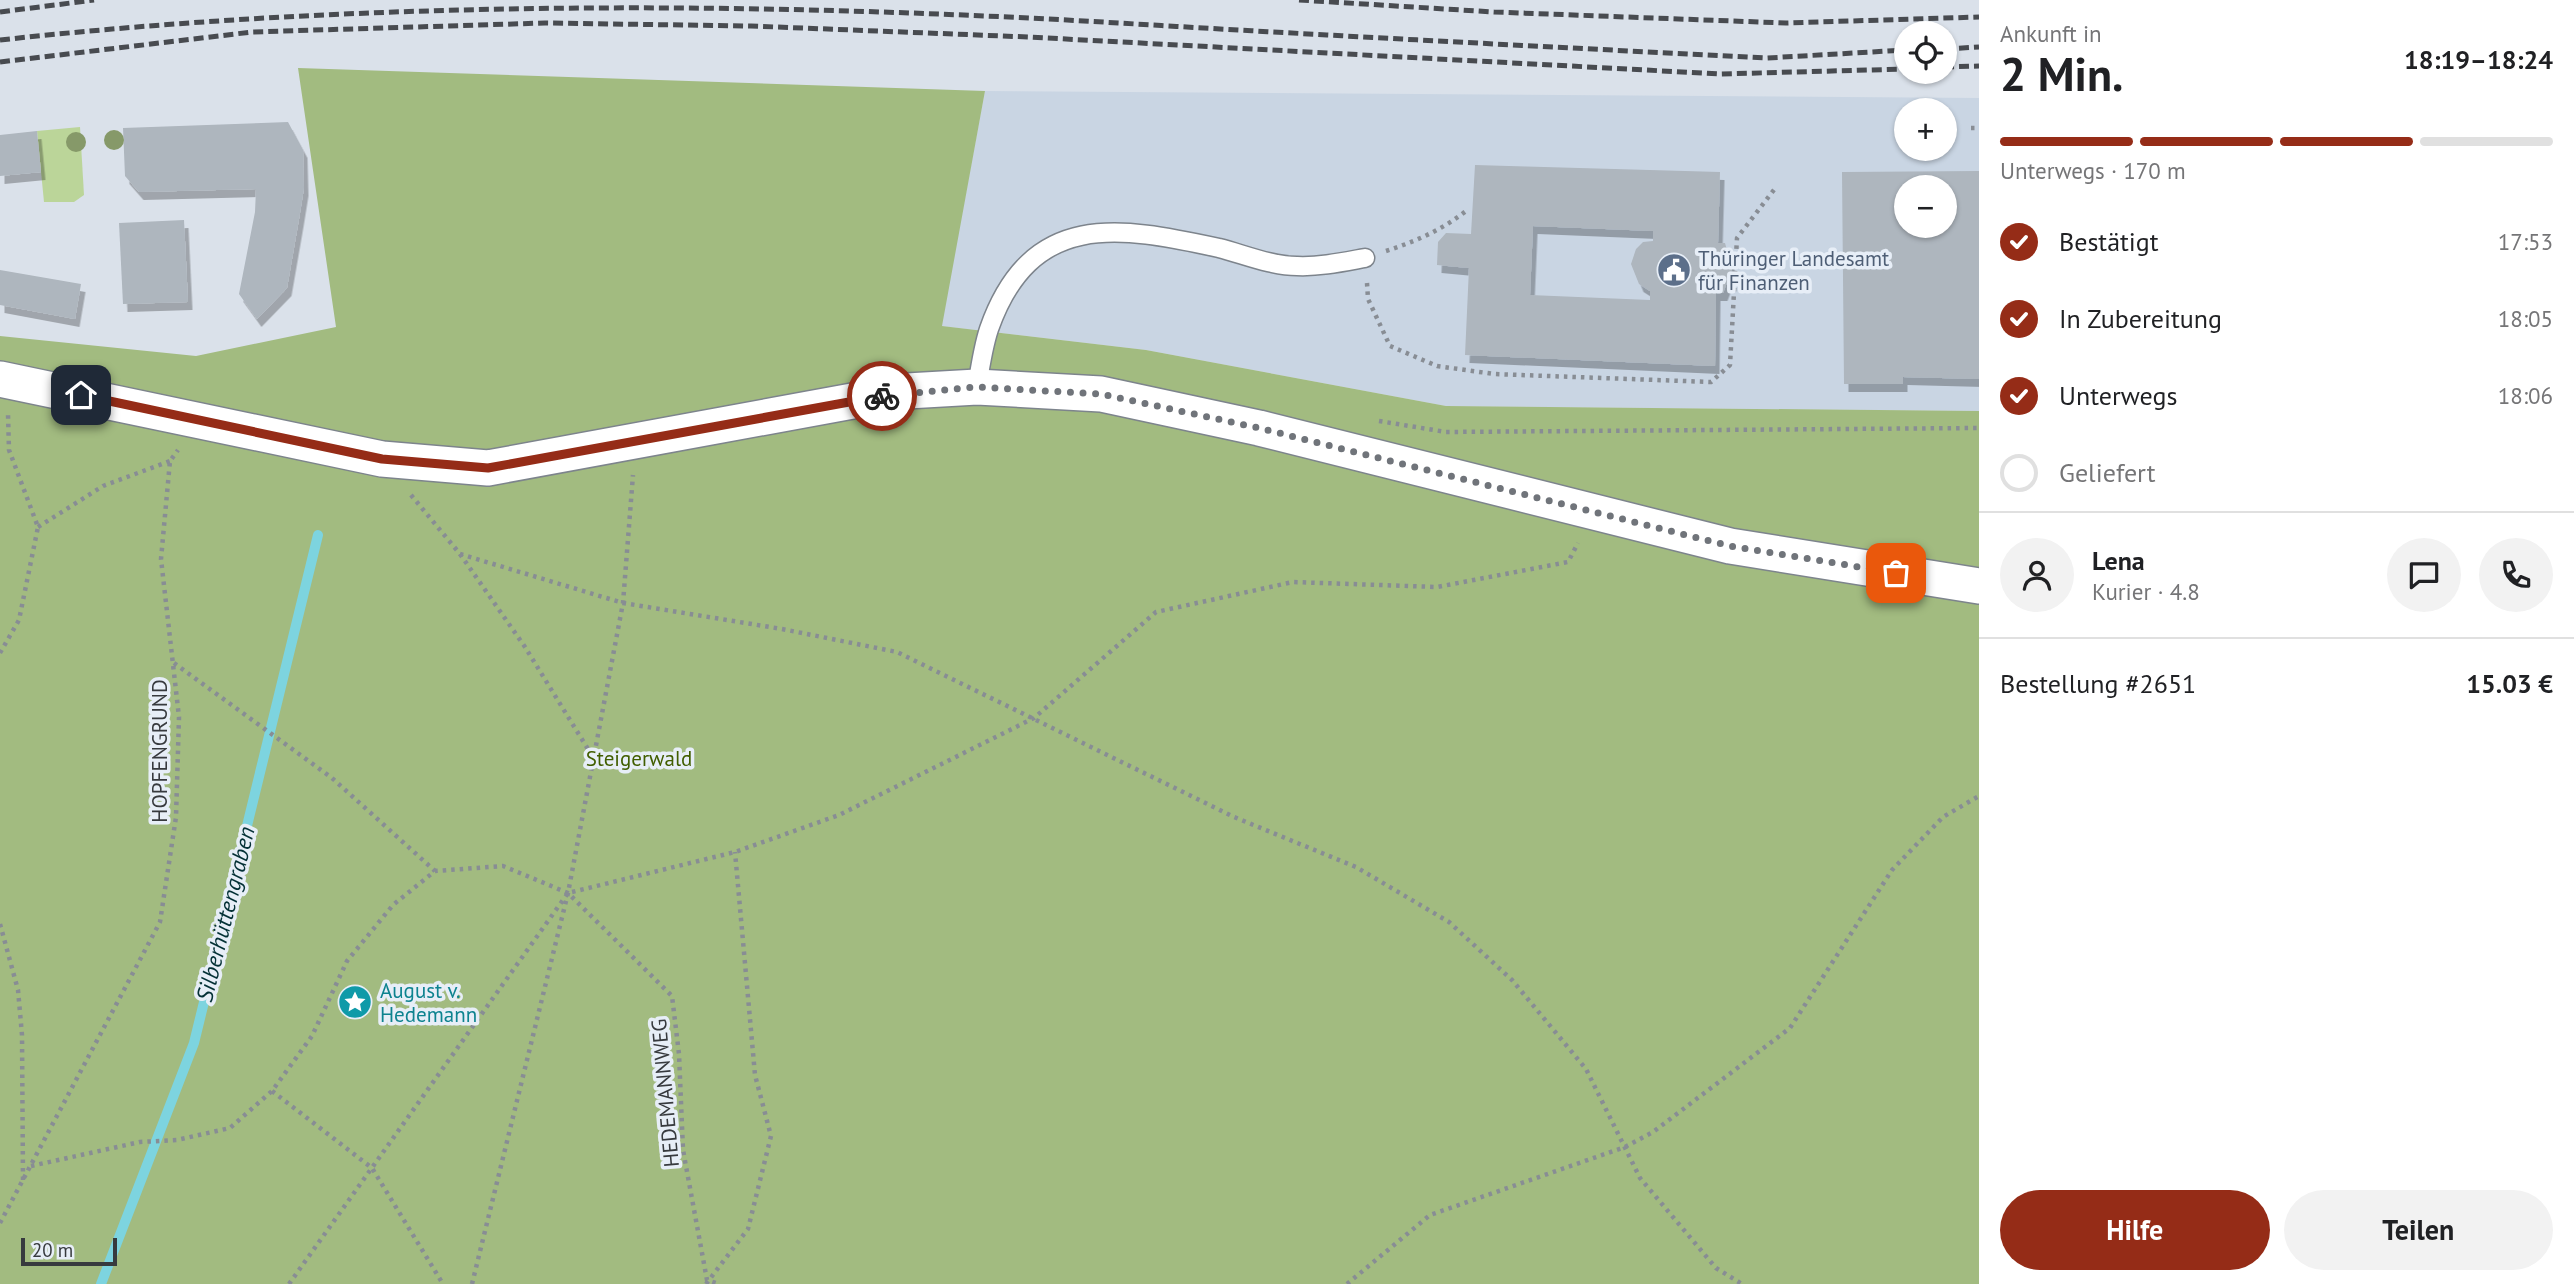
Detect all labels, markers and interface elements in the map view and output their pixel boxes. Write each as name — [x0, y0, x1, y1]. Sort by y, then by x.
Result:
text: Ankunft in — [2000, 19, 2102, 48]
map controls — [1894, 21, 1957, 238]
button: locate — [1894, 21, 1957, 84]
text: 18:19–18:24 — [2404, 43, 2553, 76]
text: 2 Min. — [2000, 44, 2123, 104]
button: + — [1894, 98, 1957, 161]
text: Unterwegs · 170 m — [2000, 156, 2186, 185]
button: − — [1894, 175, 1957, 238]
icon: check — [2000, 223, 2038, 261]
text: Bestätigt — [2059, 225, 2159, 258]
text: 17:53 — [2498, 227, 2553, 256]
place label: Thüringer Landesamt für Finanzen — [1698, 245, 1889, 296]
public building icon: Thüringer Landesamt für Finanzen — [1655, 251, 1693, 289]
icon: check — [2000, 300, 2038, 338]
text: In Zubereitung — [2059, 302, 2222, 335]
text: 18:05 — [2498, 304, 2553, 333]
courier — [847, 361, 917, 431]
pin — [51, 365, 111, 425]
icon: home — [62, 376, 100, 414]
icon: bike — [863, 377, 901, 415]
icon: check — [2000, 377, 2038, 415]
text: Unterwegs — [2059, 379, 2177, 412]
text: 18:06 — [2498, 381, 2553, 410]
text: Geliefert — [2059, 456, 2156, 489]
button: person — [2000, 538, 2074, 612]
button: chat — [2387, 538, 2461, 612]
button: phone — [2479, 538, 2553, 612]
pin — [1866, 543, 1926, 603]
text: Lena — [2092, 544, 2145, 577]
icon: bag — [1877, 554, 1915, 592]
text: Kurier · 4.8 — [2092, 577, 2200, 606]
text: Bestellung #2651 — [2000, 667, 2196, 700]
text: 15.03 € — [2466, 667, 2553, 700]
street label: HOPFENGRUND — [146, 679, 173, 823]
park label: Steigerwald — [586, 745, 692, 772]
water label: Silberhüttengraben — [189, 823, 261, 1005]
place label: August v. Hedemann — [380, 977, 477, 1028]
place icon: August v. Hedemann — [336, 983, 374, 1021]
street label: HEDEMANNWEG — [645, 1018, 685, 1168]
button: Hilfe — [2000, 1190, 2270, 1270]
button: Teilen — [2284, 1190, 2553, 1270]
scale bar — [21, 1235, 117, 1267]
text: 20 m — [32, 1238, 73, 1262]

